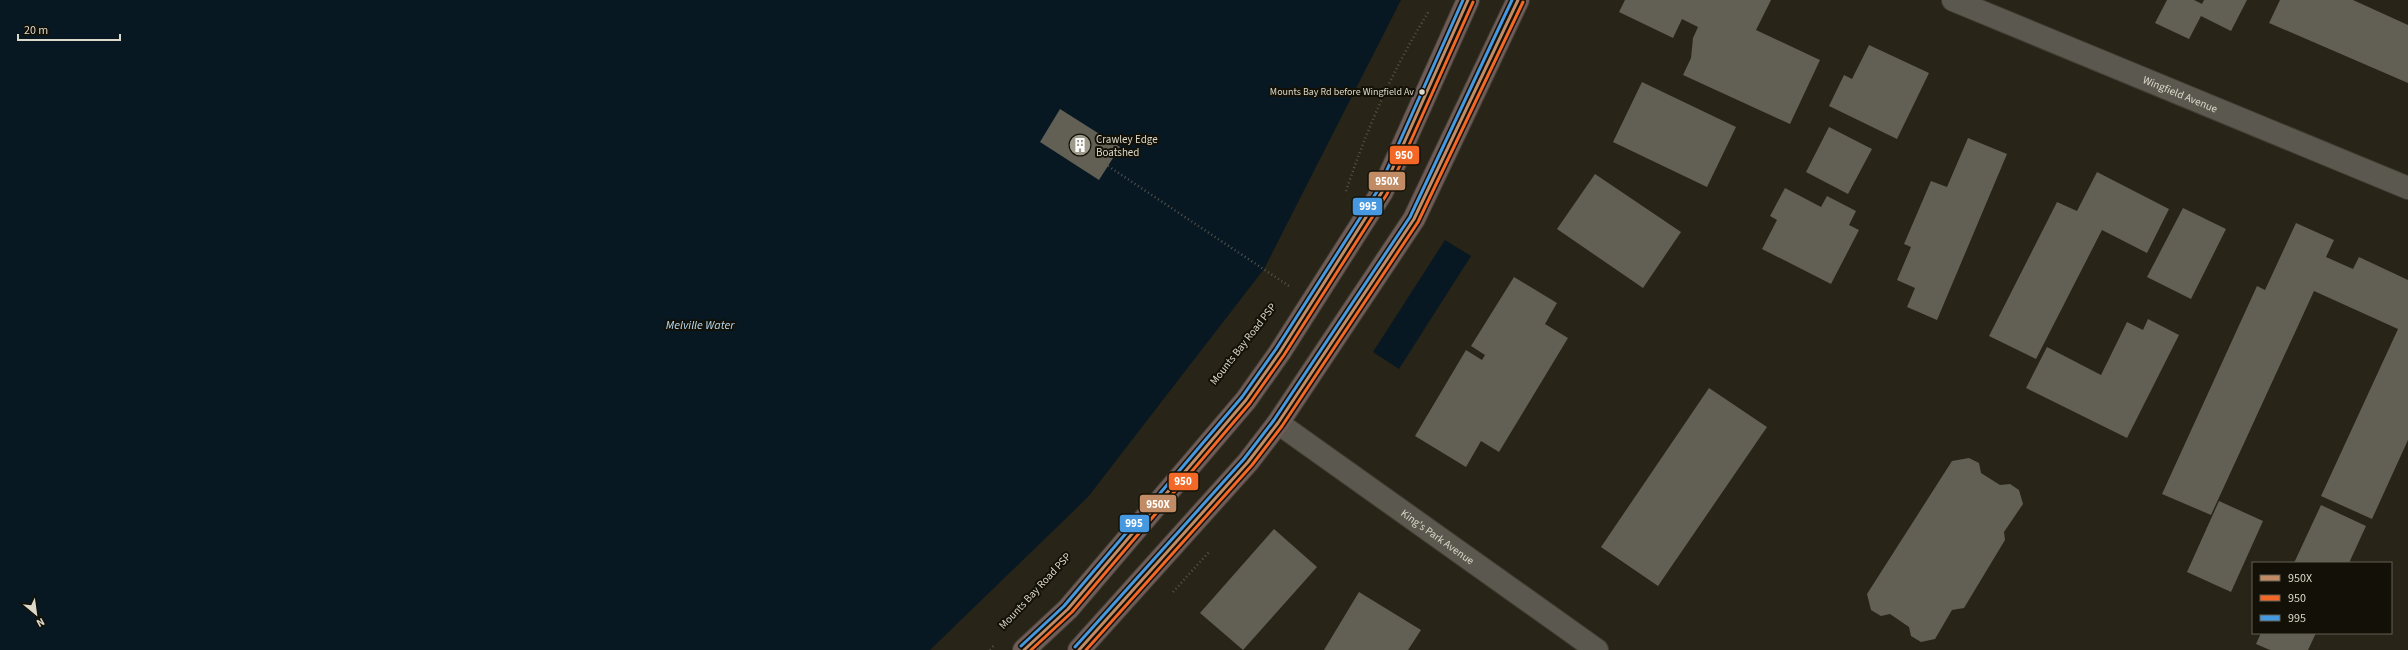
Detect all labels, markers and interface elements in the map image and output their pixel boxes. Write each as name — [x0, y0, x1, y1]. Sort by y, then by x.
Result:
scale bar — [18, 16, 120, 42]
text: 20 m — [24, 22, 48, 39]
street label: Wingfield Avenue — [2141, 72, 2220, 116]
place label: Mounts Bay Rd before Wingfield Av — [1270, 85, 1414, 99]
marker: Mounts Bay Rd before Wingfield Av — [1417, 87, 1427, 97]
building icon: Crawley Edge Boatshed — [1067, 132, 1093, 158]
place label: Crawley Edge Boatshed — [1096, 132, 1158, 160]
line badge: 950 — [1389, 145, 1420, 165]
text: 950 — [1395, 148, 1413, 163]
line badge: 950X — [1368, 171, 1406, 191]
text: 950X — [1375, 174, 1400, 189]
line badge: 995 — [1352, 197, 1383, 216]
text: 995 — [1359, 199, 1377, 214]
street label: Mounts Bay Road PSP — [1206, 300, 1280, 388]
water label: Melville Water — [666, 317, 735, 334]
line badge: 950 — [1168, 472, 1199, 491]
text: 950 — [1174, 474, 1192, 489]
line badge: 950X — [1139, 494, 1177, 513]
text: 950X — [1146, 497, 1171, 512]
street label: King's Park Avenue — [1398, 505, 1478, 568]
line badge: 995 — [1119, 514, 1150, 533]
text: 995 — [1125, 516, 1143, 531]
street label: Mounts Bay Road PSP — [996, 549, 1074, 633]
legend — [2252, 562, 2392, 634]
text: 950X — [2288, 570, 2312, 587]
text: 950 — [2288, 590, 2306, 607]
north arrow — [16, 594, 56, 634]
text: 995 — [2288, 610, 2306, 627]
text: N — [34, 614, 47, 631]

